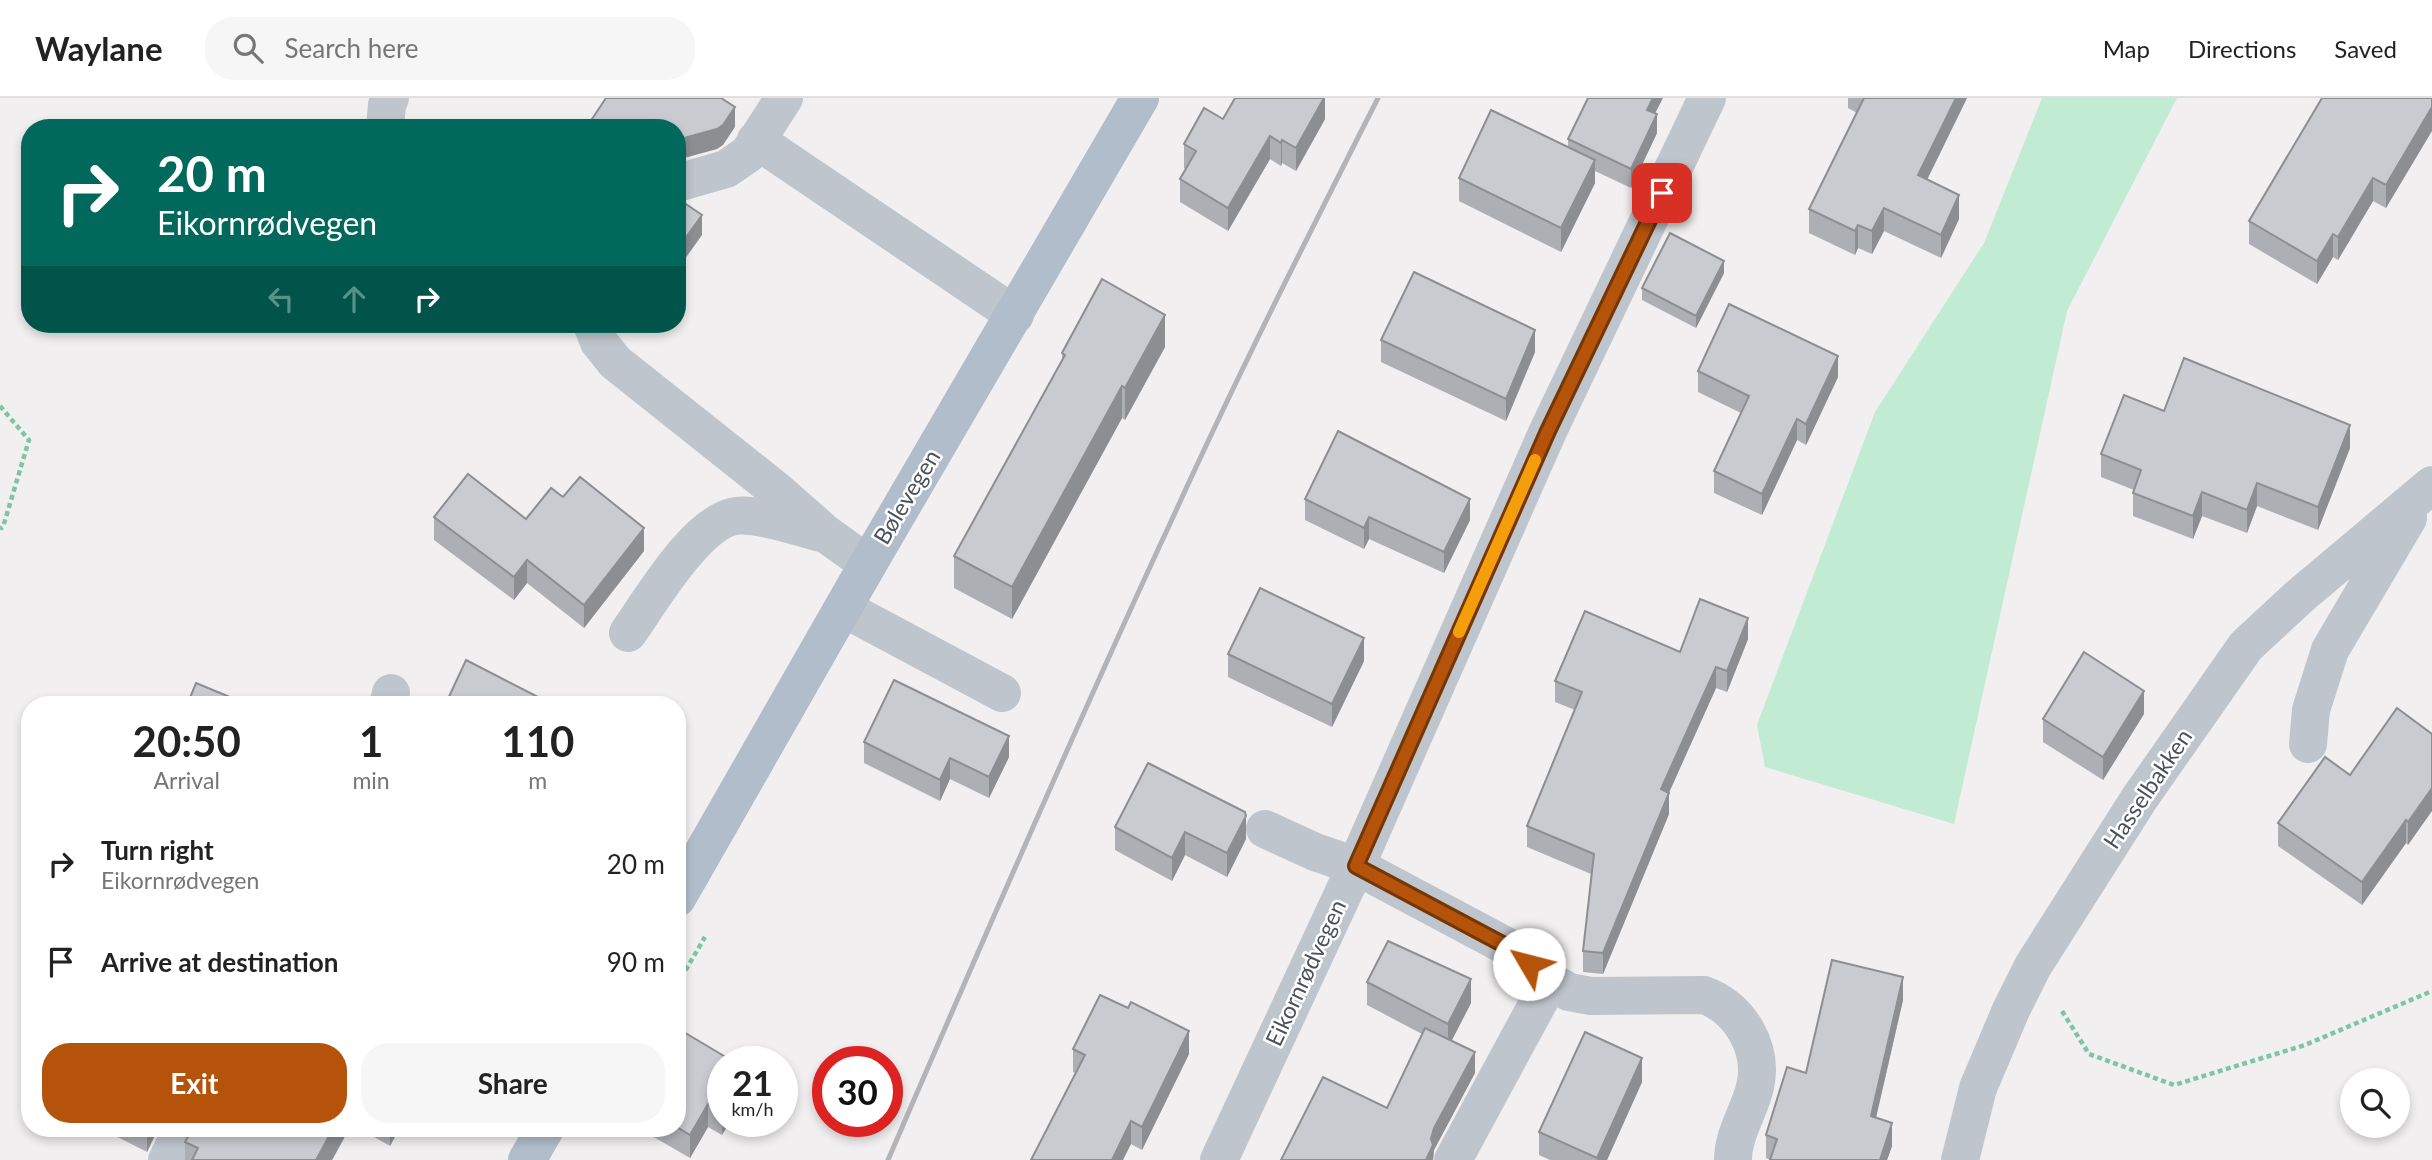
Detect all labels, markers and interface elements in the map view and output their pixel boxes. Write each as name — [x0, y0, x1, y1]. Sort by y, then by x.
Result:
search box — [205, 17, 695, 80]
text: Waylane — [35, 28, 163, 68]
icon: search — [229, 29, 267, 67]
text: Search here — [285, 32, 419, 64]
text: Map — [2103, 34, 2150, 63]
text: Directions — [2188, 34, 2296, 63]
text: Saved — [2334, 34, 2397, 63]
text: 20 m — [157, 144, 267, 202]
icon: right — [42, 147, 133, 238]
pin — [1632, 163, 1692, 223]
icon: arrive — [1643, 174, 1681, 212]
text: Eikornrødvegen — [157, 203, 377, 242]
icon: left — [262, 280, 300, 318]
icon: ahead — [335, 280, 373, 318]
icon: right — [408, 280, 446, 318]
street label: Bølevegen — [867, 444, 945, 549]
text: 20:50 — [133, 716, 241, 766]
text: 1 — [359, 716, 383, 766]
text: 110 — [501, 716, 574, 766]
street label: Hasselbakken — [2097, 723, 2197, 854]
text: Arrival — [154, 766, 220, 794]
text: min — [352, 766, 390, 794]
text: m — [528, 766, 547, 794]
text: Turn right — [101, 834, 214, 866]
icon: right — [42, 845, 80, 883]
text: 20 m — [607, 848, 665, 880]
text: Eikornrødvegen — [101, 866, 259, 894]
street label: Eikornrødvegen — [1259, 895, 1351, 1050]
position arrow — [1492, 927, 1566, 1001]
icon: arrive — [42, 943, 80, 981]
text: Arrive at destination — [101, 946, 338, 978]
text: 90 m — [607, 946, 665, 978]
button: Exit — [42, 1043, 347, 1123]
button: Share — [361, 1043, 665, 1123]
speed limit sign: 30 — [812, 1046, 903, 1137]
text: 21 — [732, 1061, 773, 1103]
map controls — [2340, 1068, 2410, 1138]
button: search — [2340, 1068, 2410, 1138]
text: km/h — [731, 1098, 774, 1120]

